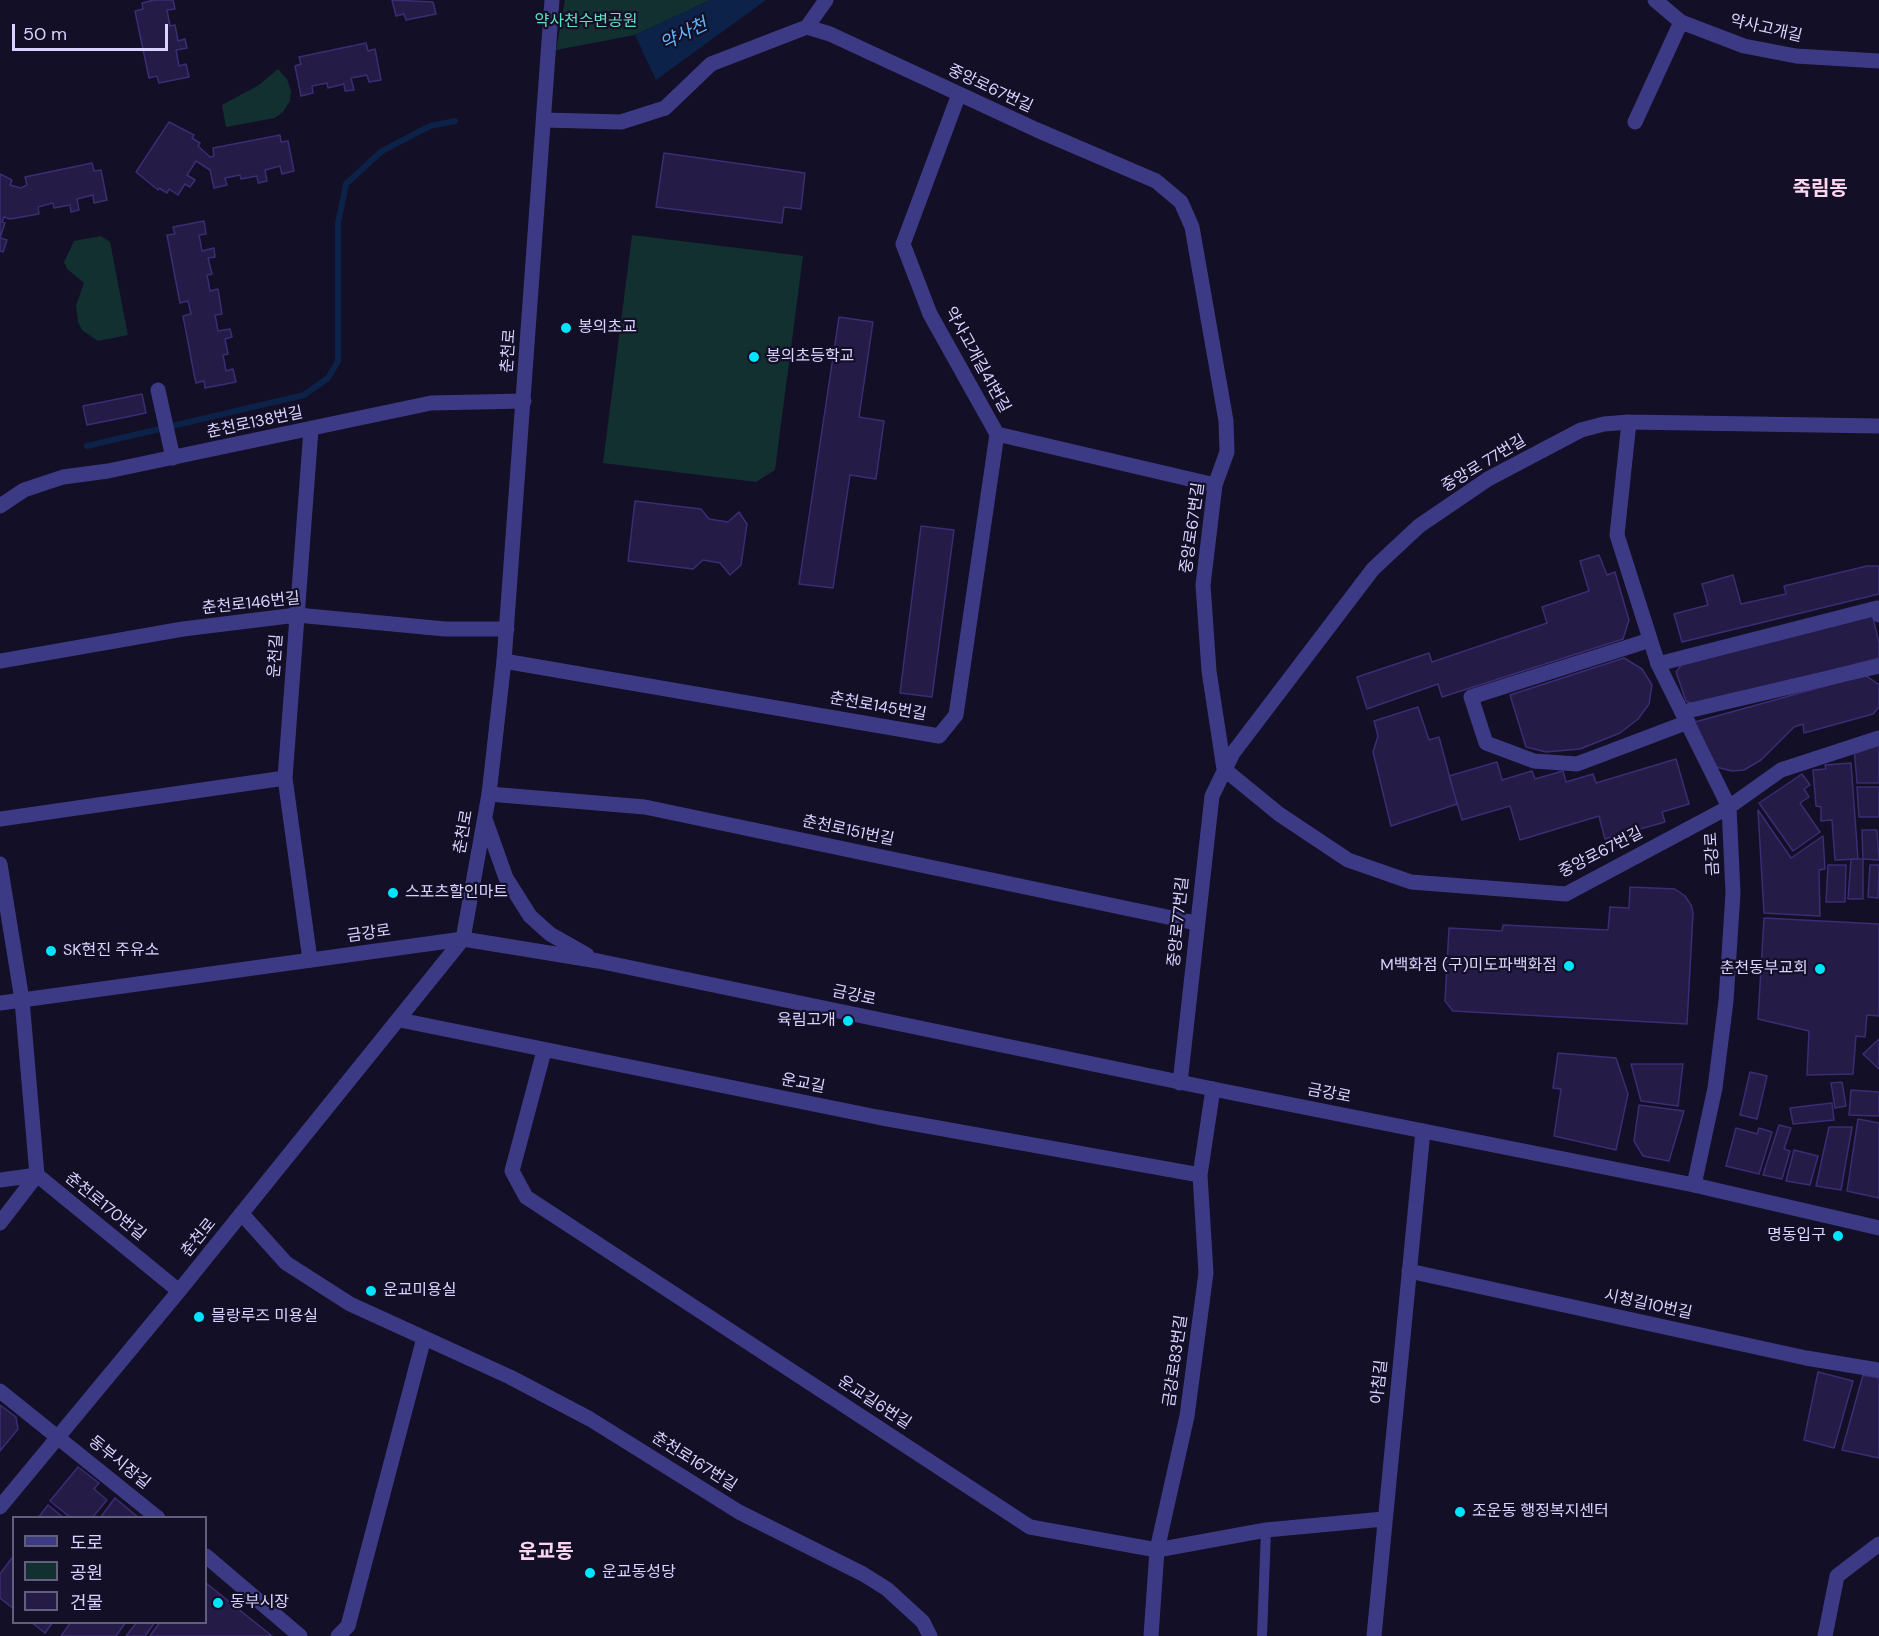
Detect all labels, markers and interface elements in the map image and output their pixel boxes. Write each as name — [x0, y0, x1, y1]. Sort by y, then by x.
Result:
street label: 약사고개길 — [1728, 11, 1804, 47]
scale bar — [15, 12, 171, 50]
park label: 약사천수변공원 — [534, 12, 638, 32]
water label: 약사천 — [657, 14, 711, 56]
text: 50 m — [23, 22, 67, 46]
street label: 중앙로67번길 — [944, 61, 1036, 117]
district label: 죽림동 — [1792, 178, 1848, 202]
street label: 약사고개길41번길 — [940, 304, 1014, 416]
place label: 봉의초교 — [578, 318, 637, 338]
marker: 봉의초교 — [559, 321, 573, 335]
street label: 춘천로 — [498, 328, 520, 374]
place label: 봉의초등학교 — [766, 347, 854, 367]
marker: 봉의초등학교 — [747, 350, 761, 364]
street label: 춘천로138번길 — [205, 403, 305, 443]
street label: 중앙로 77번길 — [1438, 431, 1530, 497]
street label: 중앙로67번길 — [1177, 481, 1209, 575]
street label: 춘천로146번길 — [201, 589, 301, 619]
street label: 운천길 — [265, 633, 287, 679]
street label: 춘천로145번길 — [828, 689, 928, 725]
street label: 춘천로 — [451, 809, 477, 855]
street label: 춘천로151번길 — [800, 812, 896, 850]
street label: 중앙로67번길 — [1556, 824, 1646, 882]
street label: 금강로 — [1702, 831, 1724, 877]
street label: 중앙로77번길 — [1165, 876, 1193, 968]
place label: 스포츠할인마트 — [405, 883, 508, 903]
marker: 스포츠할인마트 — [386, 886, 400, 900]
street label: 금강로 — [346, 921, 392, 947]
place label: SK현진 주유소 — [63, 941, 159, 961]
marker: SK현진 주유소 — [44, 944, 58, 958]
place label: M백화점 (구)미도파백화점 — [1380, 956, 1557, 976]
marker: M백화점 (구)미도파백화점 — [1562, 959, 1576, 973]
place label: 춘천동부교회 — [1720, 959, 1808, 979]
marker: 춘천동부교회 — [1813, 962, 1827, 976]
street label: 금강로 — [830, 982, 878, 1010]
place label: 육림고개 — [777, 1011, 836, 1031]
marker: 육림고개 — [841, 1014, 855, 1028]
street label: 운교길 — [779, 1070, 827, 1098]
street label: 금강로 — [1305, 1080, 1353, 1108]
street label: 춘천로170번길 — [61, 1169, 149, 1245]
street label: 춘천로 — [178, 1215, 220, 1261]
place label: 명동입구 — [1767, 1226, 1826, 1246]
marker: 명동입구 — [1831, 1229, 1845, 1243]
place label: 운교미용실 — [383, 1281, 457, 1301]
marker: 운교미용실 — [364, 1284, 378, 1298]
street label: 시청길10번길 — [1602, 1286, 1694, 1324]
place label: 믈랑루즈 미용실 — [211, 1307, 318, 1327]
marker: 믈랑루즈 미용실 — [192, 1310, 206, 1324]
street label: 금강로83번길 — [1160, 1314, 1192, 1408]
street label: 아침길 — [1368, 1359, 1392, 1405]
street label: 운교길6번길 — [834, 1372, 914, 1434]
street label: 춘천로167번길 — [648, 1428, 740, 1496]
street label: 동부시장길 — [84, 1432, 154, 1494]
place label: 조운동 행정복지센터 — [1472, 1502, 1609, 1522]
marker: 조운동 행정복지센터 — [1453, 1505, 1467, 1519]
legend — [12, 1516, 207, 1624]
text: 도로 — [70, 1531, 103, 1555]
district label: 운교동 — [518, 1541, 574, 1565]
text: 공원 — [70, 1561, 103, 1585]
place label: 운교동성당 — [602, 1563, 676, 1583]
marker: 운교동성당 — [583, 1566, 597, 1580]
text: 건물 — [70, 1591, 103, 1615]
place label: 동부시장 — [230, 1593, 289, 1613]
marker: 동부시장 — [211, 1596, 225, 1610]

